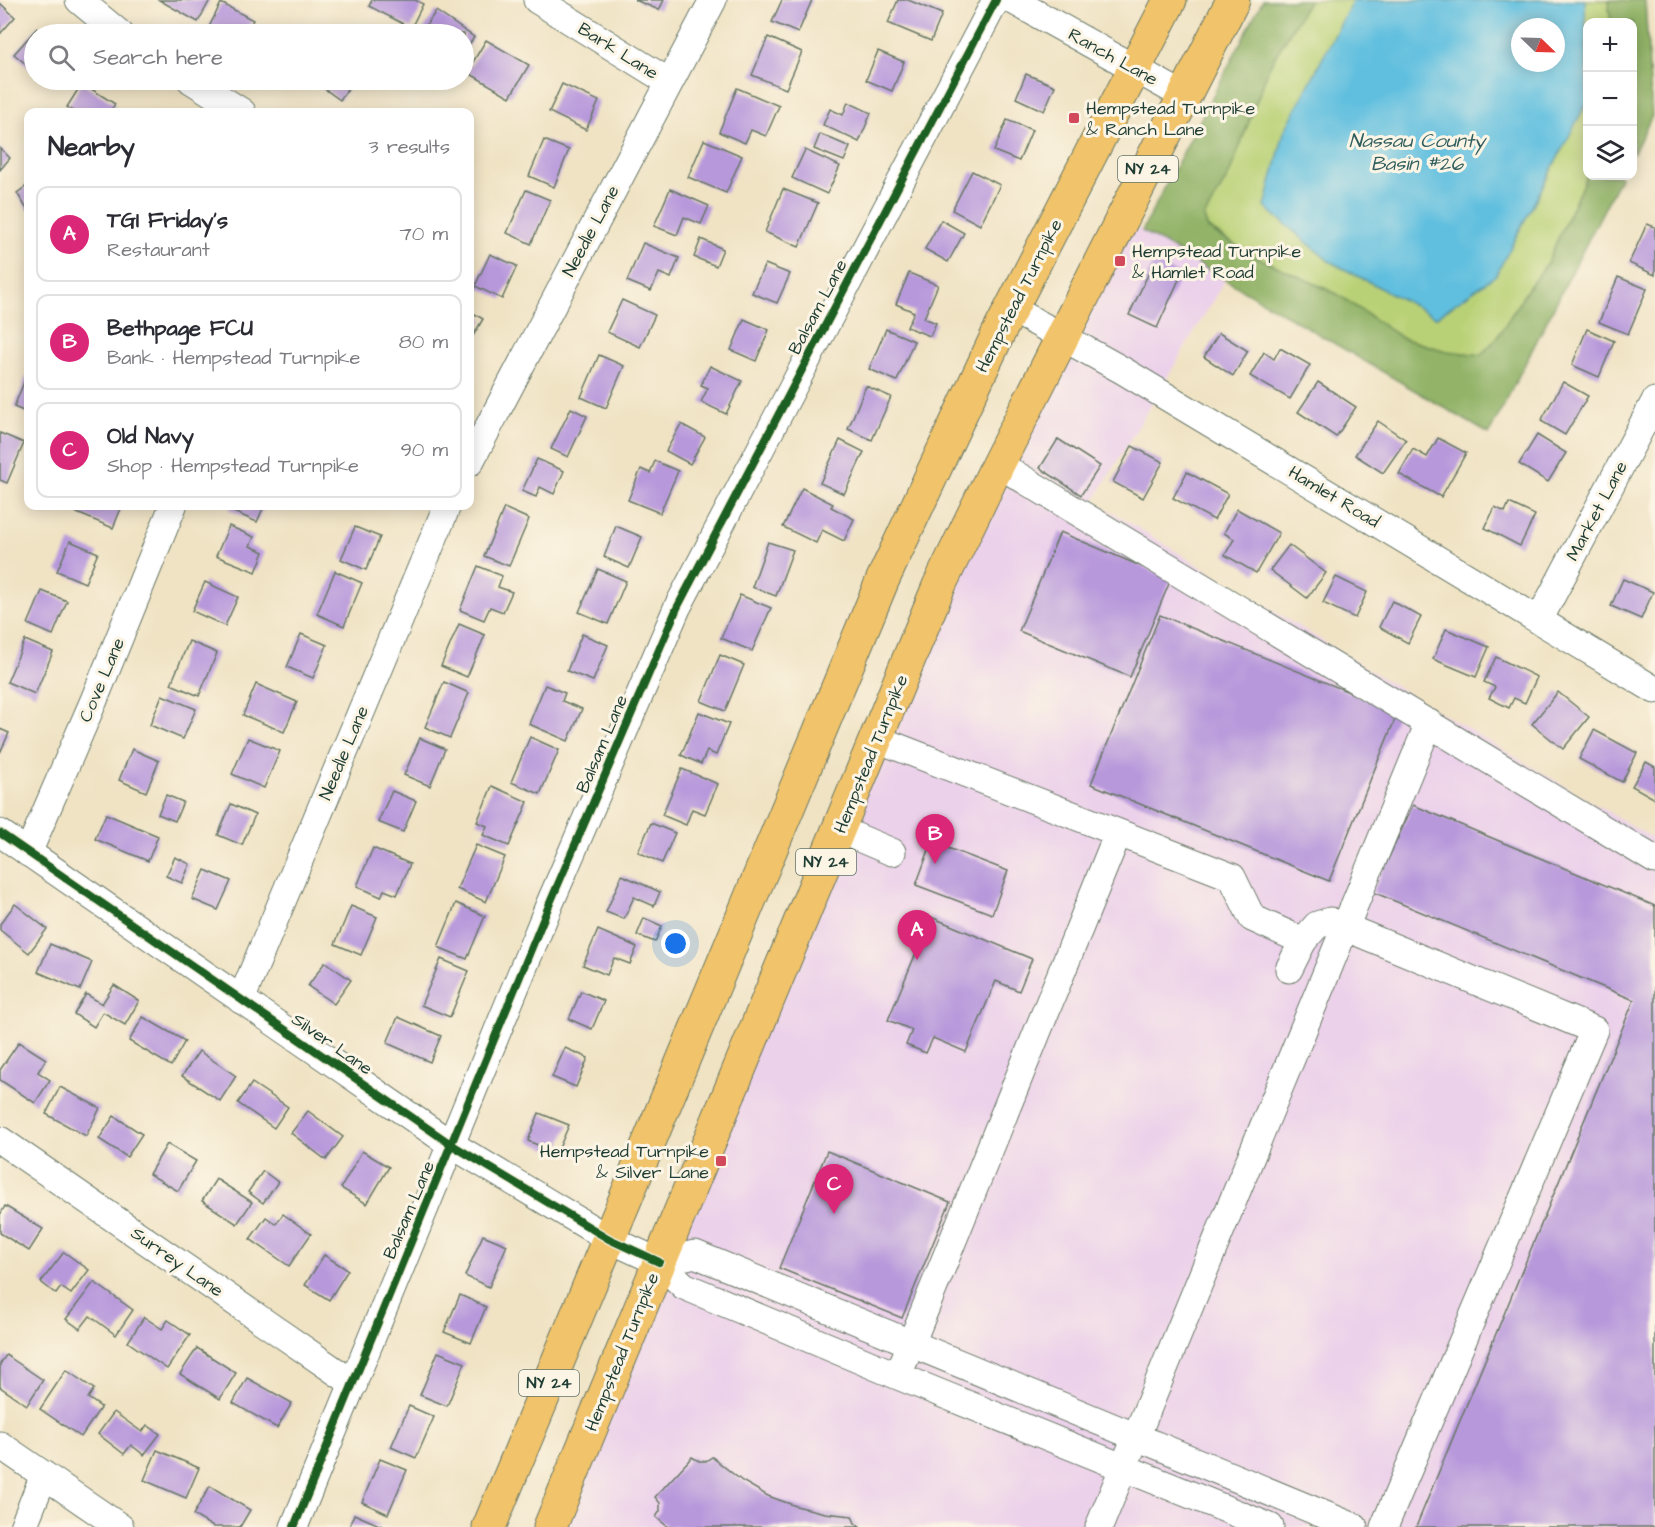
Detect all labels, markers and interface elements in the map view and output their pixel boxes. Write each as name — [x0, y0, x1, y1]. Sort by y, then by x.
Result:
street label: Bark Lane — [573, 16, 663, 86]
north arrow — [1511, 18, 1565, 72]
map controls — [1583, 18, 1637, 180]
button: + — [1583, 18, 1637, 72]
street label: Ranch Lane — [1064, 22, 1163, 92]
search box — [24, 24, 474, 90]
icon: search — [45, 41, 78, 74]
text: Search here — [93, 42, 223, 73]
button: − — [1583, 72, 1637, 126]
place label: Hempstead Turnpike & Ranch Lane — [1086, 96, 1255, 142]
marker: Hempstead Turnpike & Ranch Lane — [1067, 111, 1081, 125]
button: layers — [1583, 126, 1637, 180]
water label: Nassau County Basin #26 — [1349, 127, 1487, 178]
text: Nearby — [48, 129, 135, 165]
text: 3 results — [368, 133, 450, 161]
road number: NY 24 — [1118, 156, 1178, 182]
street label: Needle Lane — [556, 181, 626, 281]
text: TGI Friday's — [107, 205, 228, 236]
street label: Hempstead Turnpike — [969, 215, 1069, 377]
text: A — [63, 220, 76, 248]
text: 70 m — [400, 220, 448, 248]
text: Restaurant — [107, 236, 210, 264]
place label: Hempstead Turnpike & Hamlet Road — [1132, 239, 1301, 285]
marker: Hempstead Turnpike & Hamlet Road — [1113, 254, 1127, 268]
street label: Balsam Lane — [782, 255, 854, 359]
text: Bethpage FCU — [107, 313, 253, 344]
text: B — [62, 328, 77, 356]
text: 80 m — [399, 328, 448, 356]
text: Bank · Hempstead Turnpike — [107, 344, 360, 372]
text: Old Navy — [107, 421, 194, 452]
text: C — [62, 436, 77, 464]
text: 90 m — [400, 436, 448, 464]
text: Shop · Hempstead Turnpike — [107, 452, 359, 480]
street label: Market Lane — [1560, 457, 1634, 565]
street label: Hamlet Road — [1284, 460, 1384, 534]
street label: Cove Lane — [73, 634, 131, 726]
street label: Hempstead Turnpike — [828, 671, 914, 837]
street label: Balsam Lane — [570, 691, 634, 797]
street label: Needle Lane — [313, 702, 375, 804]
pin: B — [916, 814, 954, 864]
road number: NY 24 — [796, 849, 856, 875]
pin: A — [898, 910, 936, 960]
your location — [661, 929, 690, 958]
street label: Silver Lane — [286, 1007, 378, 1081]
place label: Hempstead Turnpike & Silver Lane — [540, 1139, 709, 1185]
marker: Hempstead Turnpike & Silver Lane — [714, 1154, 728, 1168]
street label: Balsam Lane — [377, 1157, 441, 1263]
pin: C — [814, 1164, 854, 1214]
street label: Surrey Lane — [125, 1221, 229, 1304]
street label: Hempstead Turnpike — [579, 1269, 665, 1435]
road number: NY 24 — [519, 1370, 579, 1396]

